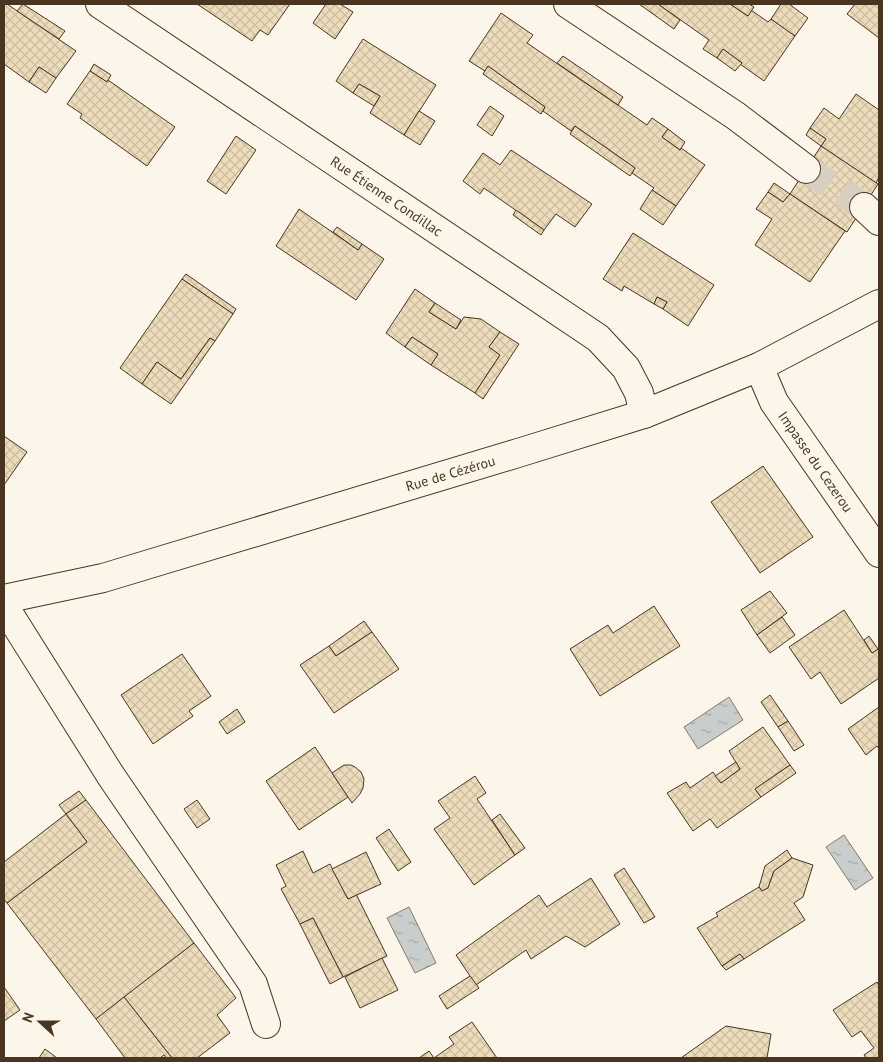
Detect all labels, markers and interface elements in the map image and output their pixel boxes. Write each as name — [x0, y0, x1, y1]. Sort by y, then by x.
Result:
street label: Rue Étienne Condillac — [327, 152, 446, 240]
street label: Impasse du Cezerou — [774, 408, 857, 516]
street label: Rue de Cézérou — [403, 451, 497, 495]
north arrow — [15, 997, 65, 1047]
text: N — [18, 1010, 38, 1025]

